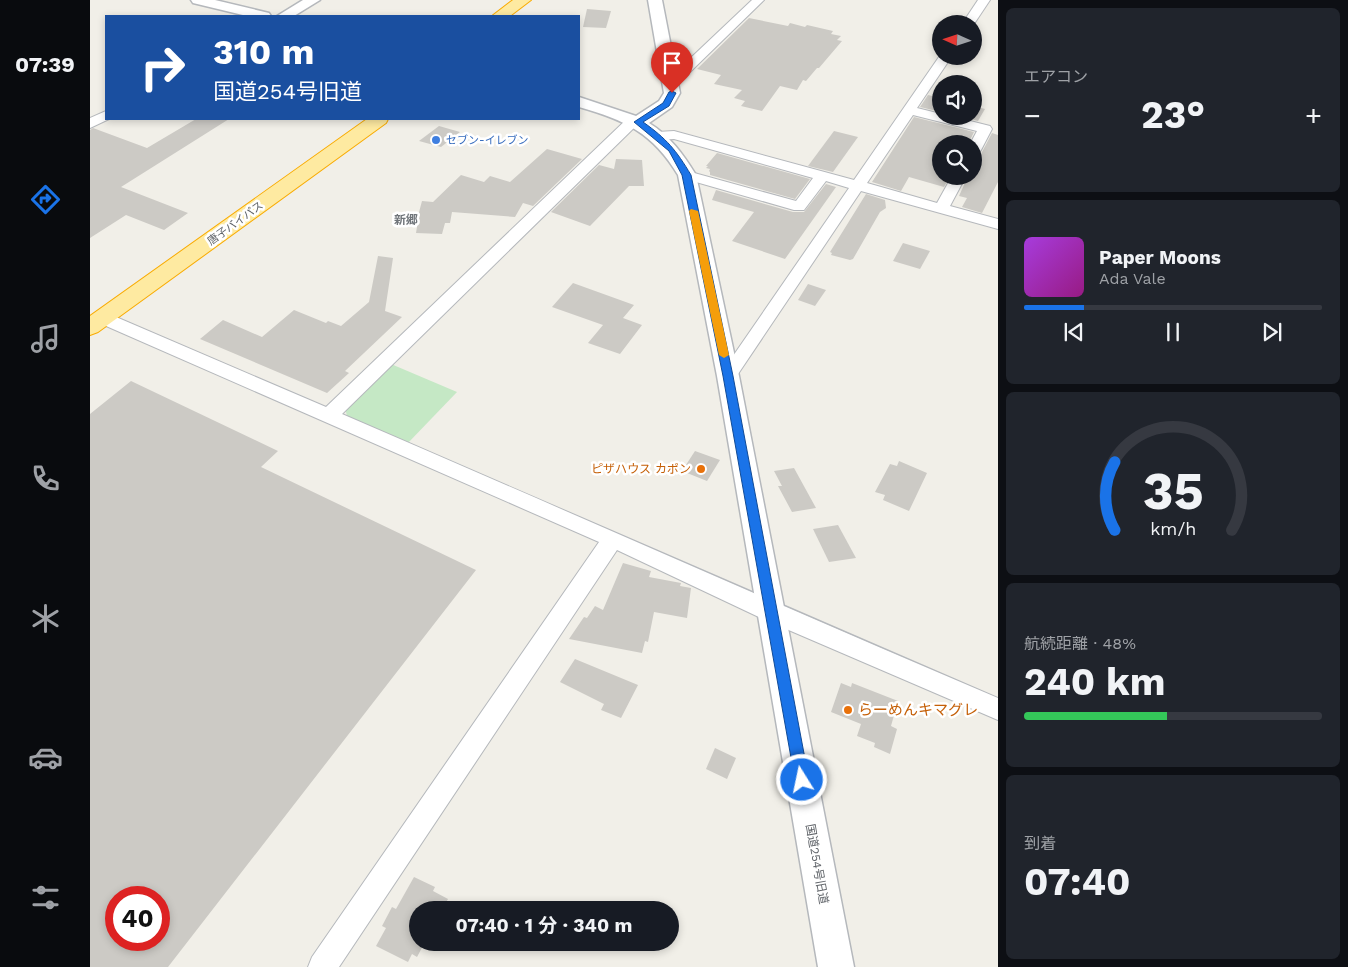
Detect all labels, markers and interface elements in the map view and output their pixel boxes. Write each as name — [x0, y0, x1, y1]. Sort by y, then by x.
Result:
north arrow — [932, 15, 982, 65]
map controls — [932, 15, 982, 185]
text: 310 m — [213, 31, 314, 73]
icon: right — [130, 35, 195, 100]
pin — [651, 42, 693, 93]
icon: arrive — [658, 49, 686, 77]
text: 07:39 — [15, 52, 75, 77]
text: エアコン — [1024, 67, 1088, 86]
button: sound — [932, 75, 982, 125]
text: 国道254号旧道 — [213, 79, 362, 104]
text: 23° — [1141, 93, 1205, 137]
text: − — [1024, 99, 1041, 132]
text: + — [1305, 99, 1322, 132]
marker: セブン-イレブン — [430, 134, 442, 146]
place label: セブン-イレブン — [446, 134, 529, 147]
button: search — [932, 135, 982, 185]
icon: directions — [28, 182, 63, 217]
street label: 唐子バイパス — [205, 199, 266, 248]
district label: 新郷 — [394, 213, 418, 227]
text: Paper Moons — [1099, 246, 1221, 269]
text: Ada Vale — [1099, 269, 1166, 288]
icon: previous — [1060, 318, 1088, 346]
icon: pause — [1159, 318, 1187, 346]
icon: next — [1258, 318, 1286, 346]
icon: music — [28, 321, 63, 356]
icon: phone — [28, 461, 63, 496]
text: 35 — [1142, 461, 1204, 522]
place label: ピザハウス カポン — [591, 462, 691, 476]
marker: ピザハウス カポン — [695, 463, 707, 475]
text: km/h — [1150, 518, 1196, 539]
icon: climate — [28, 601, 63, 636]
text: 航続距離 · 48% — [1024, 634, 1136, 653]
text: 240 km — [1024, 660, 1165, 704]
place label: らーめんキマグレ — [858, 701, 978, 719]
marker: らーめんキマグレ — [842, 704, 854, 716]
icon: car — [28, 740, 63, 775]
position arrow — [775, 753, 827, 805]
street label: 国道254号旧道 — [803, 823, 831, 905]
text: 到着 — [1024, 834, 1056, 853]
text: 07:40 — [1024, 860, 1130, 904]
icon: filters — [28, 880, 63, 915]
speed limit sign: 40 — [105, 886, 170, 951]
text: 07:40 · 1 分 · 340 m — [456, 914, 632, 937]

